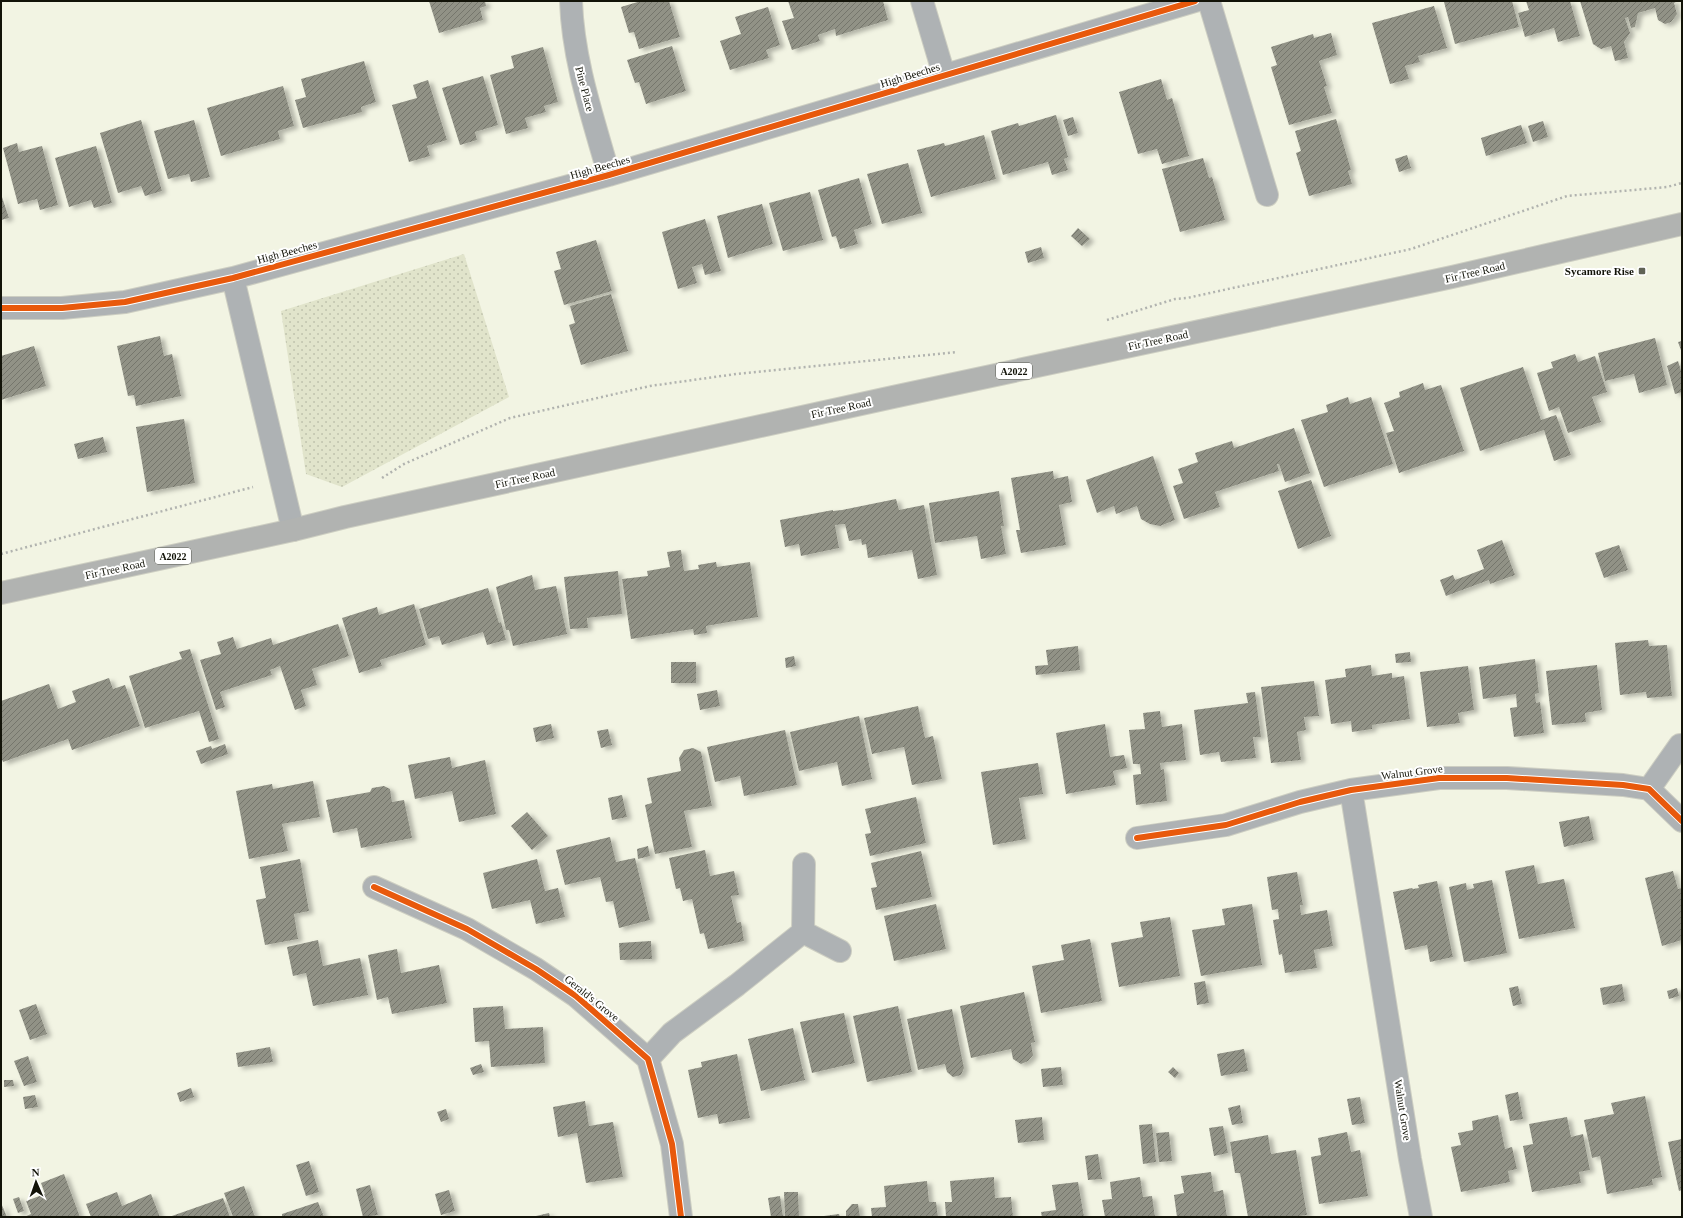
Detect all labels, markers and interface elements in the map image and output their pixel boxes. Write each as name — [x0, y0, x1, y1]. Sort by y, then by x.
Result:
street label: High Beeches — [879, 60, 941, 90]
street label: Pine Place — [573, 65, 597, 113]
street label: High Beeches — [569, 153, 631, 181]
street label: High Beeches — [256, 238, 318, 266]
street label: Fir Tree Road — [1444, 259, 1507, 285]
place label: Sycamore Rise — [1565, 265, 1634, 277]
marker: Sycamore Rise — [1637, 266, 1647, 276]
street label: Fir Tree Road — [1127, 328, 1190, 352]
road number: A2022 — [996, 363, 1032, 379]
street label: Fir Tree Road — [810, 396, 873, 420]
street label: Fir Tree Road — [494, 466, 557, 490]
road number: A2022 — [155, 548, 191, 564]
street label: Fir Tree Road — [84, 557, 147, 581]
street label: Walnut Grove — [1381, 762, 1443, 782]
street label: Gerald's Grove — [562, 972, 622, 1024]
street label: Walnut Grove — [1392, 1079, 1414, 1142]
north arrow — [16, 1162, 56, 1202]
text: N — [31, 1166, 40, 1178]

